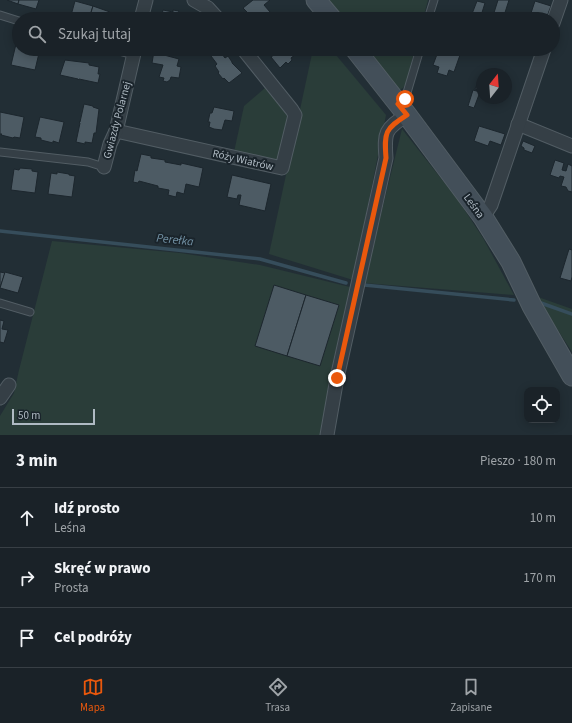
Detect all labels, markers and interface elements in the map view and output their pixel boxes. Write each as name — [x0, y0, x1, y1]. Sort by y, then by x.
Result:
search box — [12, 12, 560, 56]
icon: search — [26, 23, 48, 45]
text: Szukaj tutaj — [58, 24, 131, 45]
north arrow — [476, 68, 512, 104]
street label: Gwiazdy Polarnej — [99, 80, 135, 160]
route start — [396, 90, 414, 108]
street label: Róży Wiatrów — [211, 146, 275, 174]
street label: Leśna — [460, 191, 488, 221]
water label: Perełka — [156, 230, 195, 250]
route end — [328, 369, 346, 387]
map controls — [524, 387, 560, 423]
button: locate — [524, 387, 560, 423]
scale bar — [12, 407, 95, 426]
text: 50 m — [18, 408, 40, 423]
text: 3 min — [16, 449, 57, 473]
text: Pieszo · 180 m — [480, 452, 556, 470]
text: Idź prosto — [54, 498, 120, 519]
icon: ahead — [16, 507, 38, 529]
text: 10 m — [530, 509, 556, 527]
text: Leśna — [54, 519, 86, 537]
text: Skręć w prawo — [54, 558, 151, 579]
icon: right — [16, 567, 38, 589]
text: 170 m — [523, 569, 556, 587]
text: Prosta — [54, 579, 89, 597]
icon: arrive — [16, 627, 38, 649]
text: Cel podróży — [54, 627, 132, 648]
tab: Mapa — [80, 676, 105, 715]
tab: Trasa — [265, 676, 290, 715]
tab: Zapisane — [450, 676, 492, 715]

